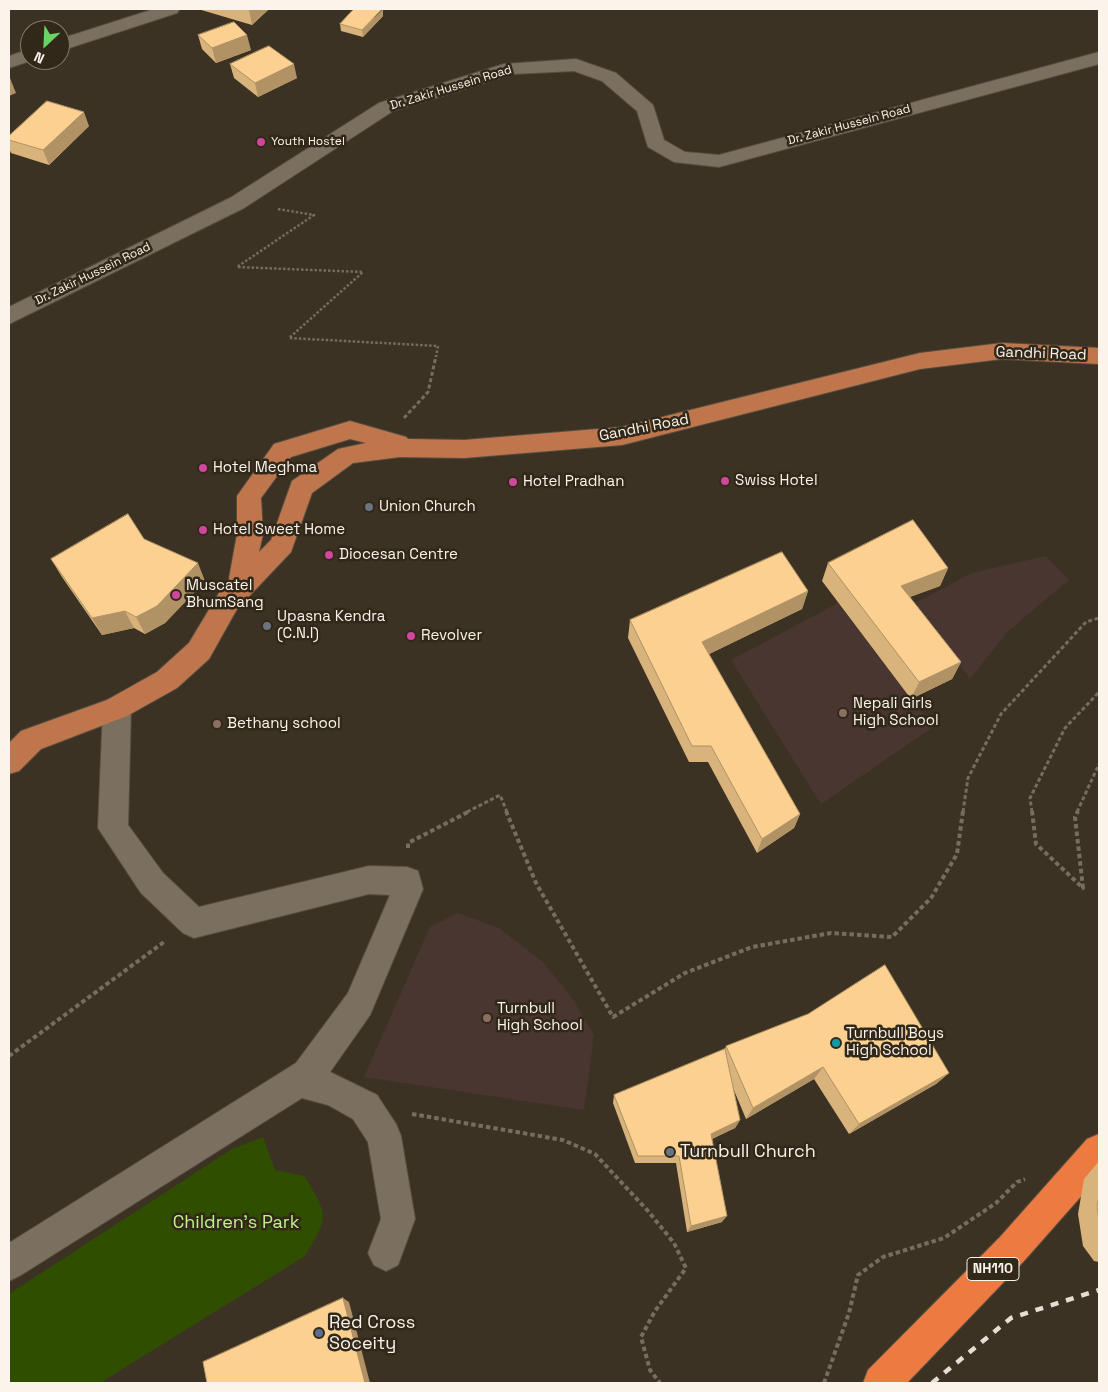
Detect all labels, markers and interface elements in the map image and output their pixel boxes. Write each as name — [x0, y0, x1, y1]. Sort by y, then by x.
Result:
north arrow — [20, 20, 70, 70]
text: N — [31, 48, 47, 68]
street label: Dr. Zakir Hussein Road — [388, 63, 514, 113]
street label: Dr. Zakir Hussein Road — [786, 102, 912, 148]
place label: Youth Hostel — [271, 135, 345, 149]
marker: Youth Hostel — [255, 136, 267, 148]
street label: Dr. Zakir Hussein Road — [33, 240, 153, 308]
street label: Gandhi Road — [995, 343, 1087, 365]
street label: Gandhi Road — [598, 410, 690, 446]
place label: Hotel Meghma — [213, 459, 317, 477]
marker: Hotel Meghma — [197, 462, 209, 474]
place label: Swiss Hotel — [735, 472, 818, 490]
place label: Hotel Pradhan — [523, 473, 624, 491]
marker: Swiss Hotel — [719, 475, 731, 487]
marker: Hotel Pradhan — [507, 476, 519, 488]
place label: Union Church — [379, 498, 476, 516]
marker: Union Church — [363, 501, 375, 513]
place label: Hotel Sweet Home — [213, 521, 345, 539]
marker: Hotel Sweet Home — [197, 524, 209, 536]
place label: Diocesan Centre — [339, 546, 458, 564]
marker: Diocesan Centre — [323, 549, 335, 561]
place label: Muscatel BhumSang — [186, 577, 264, 612]
marker: Muscatel BhumSang — [170, 589, 182, 601]
place label: Upasna Kendra (C.N.I) — [277, 608, 385, 643]
marker: Upasna Kendra (C.N.I) — [261, 620, 273, 632]
place label: Revolver — [421, 627, 482, 645]
marker: Revolver — [405, 630, 417, 642]
place label: Nepali Girls High School — [853, 695, 939, 730]
marker: Nepali Girls High School — [837, 707, 849, 719]
place label: Bethany school — [227, 715, 341, 733]
marker: Bethany school — [211, 718, 223, 730]
place label: Turnbull High School — [497, 1000, 583, 1035]
marker: Turnbull High School — [481, 1012, 493, 1024]
place label: Turnbull Boys High School — [846, 1025, 944, 1060]
marker: Turnbull Boys High School — [830, 1037, 842, 1049]
place label: Turnbull Church — [680, 1141, 816, 1163]
marker: Turnbull Church — [664, 1146, 676, 1158]
park label: Children's Park — [173, 1212, 299, 1234]
road number: NH110 — [967, 1258, 1019, 1280]
place label: Red Cross Soceity — [329, 1312, 415, 1355]
marker: Red Cross Soceity — [313, 1327, 325, 1339]

